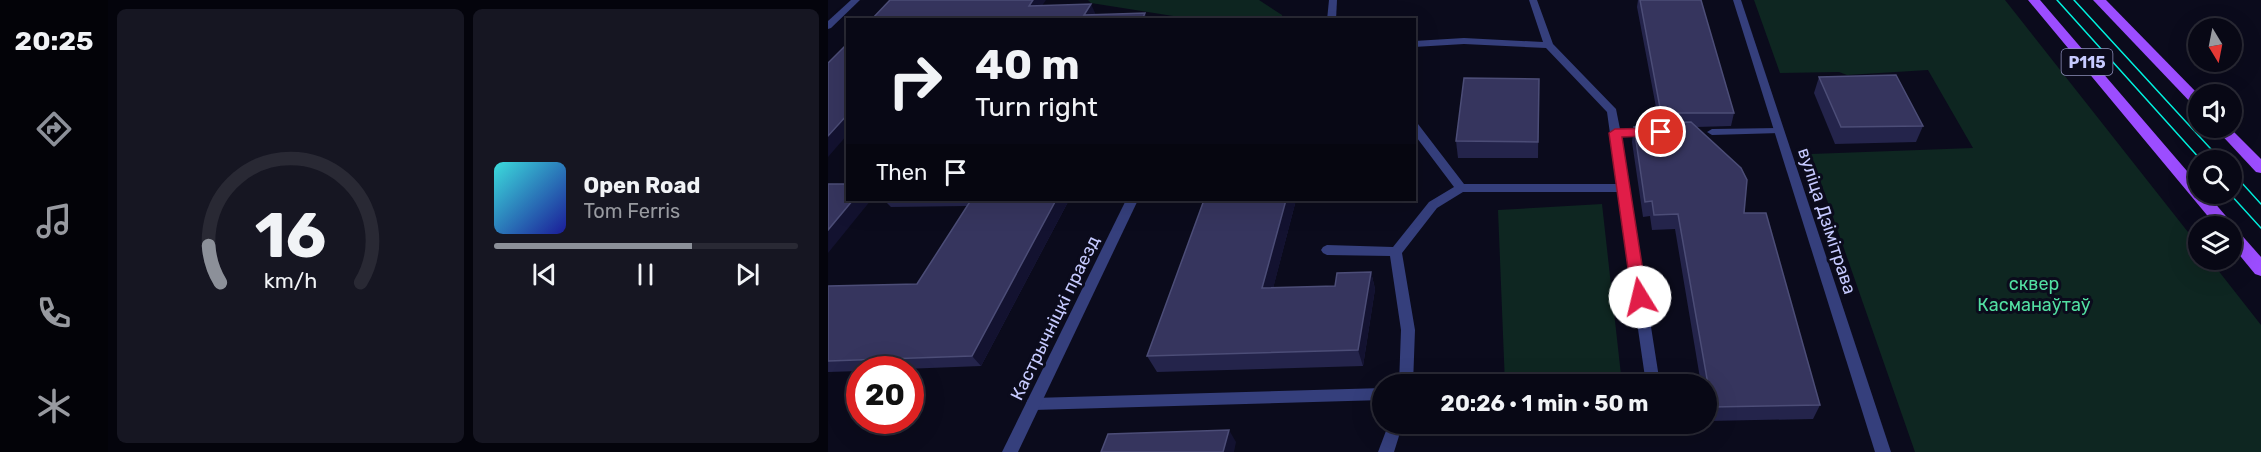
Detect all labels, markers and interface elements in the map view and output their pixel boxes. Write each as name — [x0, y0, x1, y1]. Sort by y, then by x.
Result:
north arrow — [2188, 18, 2242, 72]
map controls — [2188, 18, 2242, 270]
text: 20:25 — [15, 25, 93, 57]
text: 40 m — [975, 40, 1080, 90]
icon: right — [876, 42, 954, 120]
road number: Р115 — [2062, 49, 2112, 75]
button: sound — [2188, 84, 2242, 138]
text: Turn right — [975, 91, 1098, 123]
pin — [1635, 106, 1686, 157]
icon: directions — [33, 108, 75, 150]
icon: arrive — [1644, 115, 1677, 148]
street label: вуліца Дзімітрава — [1793, 145, 1861, 297]
button: search — [2188, 150, 2242, 204]
icon: arrive — [939, 156, 972, 189]
text: Then — [876, 159, 927, 186]
text: Open Road — [584, 172, 700, 199]
text: 16 — [254, 199, 326, 273]
text: Tom Ferris — [584, 199, 680, 223]
icon: music — [33, 200, 75, 242]
button: layers — [2188, 216, 2242, 270]
street label: Кастрычніцкі праезд — [1006, 232, 1104, 404]
icon: previous — [528, 258, 561, 291]
icon: pause — [629, 258, 662, 291]
icon: next — [731, 258, 764, 291]
position arrow — [1608, 265, 1672, 329]
text: km/h — [263, 268, 317, 293]
park label: сквер Касманаўтаў — [1977, 273, 2091, 316]
icon: phone — [33, 292, 75, 334]
speed limit sign: 20 — [846, 356, 924, 434]
icon: climate — [33, 385, 75, 427]
text: 20:26 · 1 min · 50 m — [1441, 390, 1648, 417]

